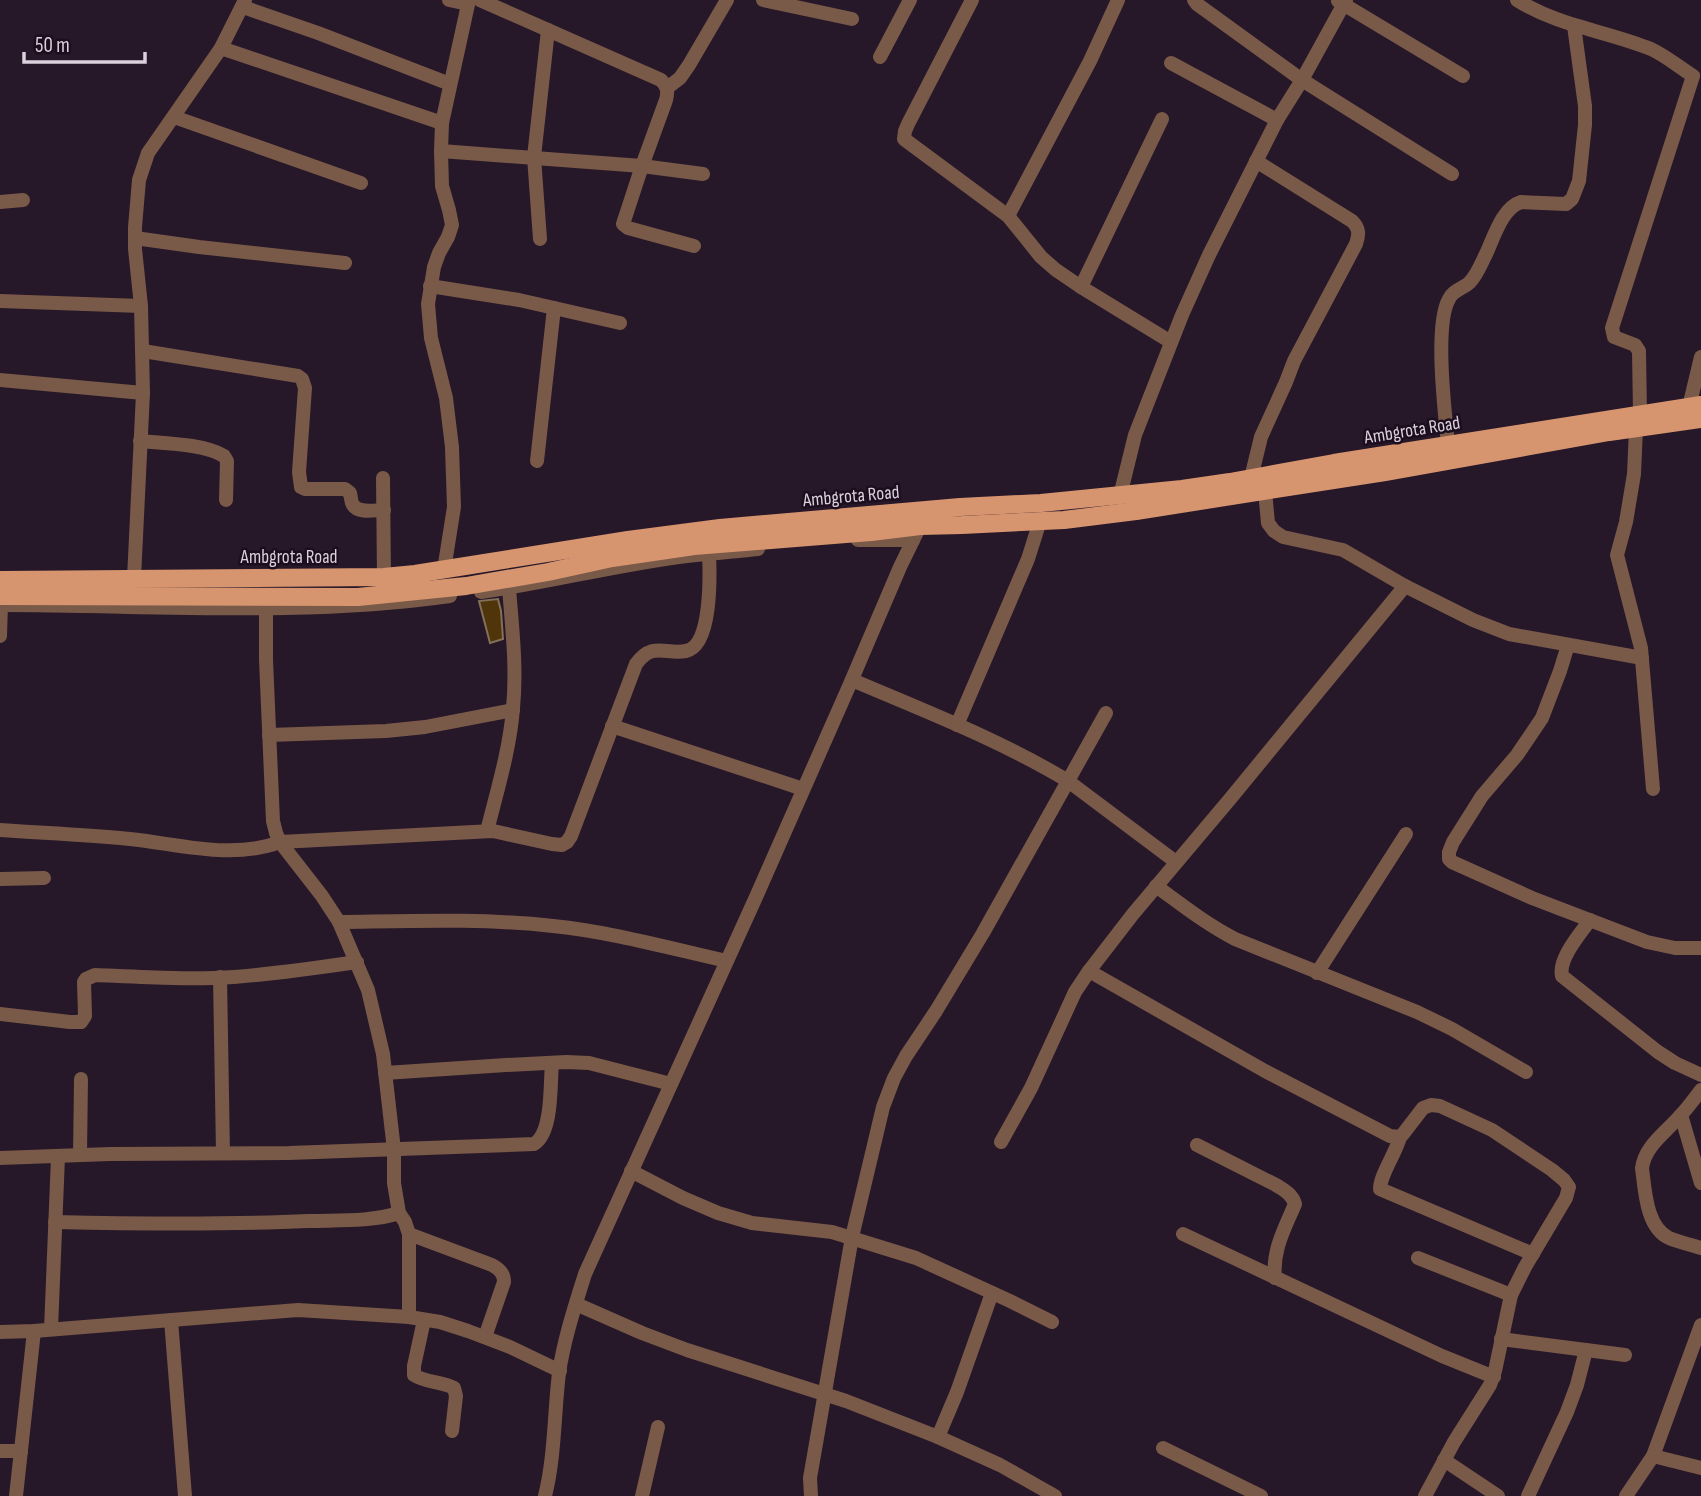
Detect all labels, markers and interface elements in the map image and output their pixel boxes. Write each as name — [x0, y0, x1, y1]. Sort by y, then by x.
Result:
scale bar — [24, 21, 145, 65]
text: 50 m — [35, 33, 70, 58]
street label: Ambgrota Road — [1362, 412, 1462, 450]
street label: Ambgrota Road — [801, 481, 900, 512]
street label: Ambgrota Road — [240, 546, 337, 569]

